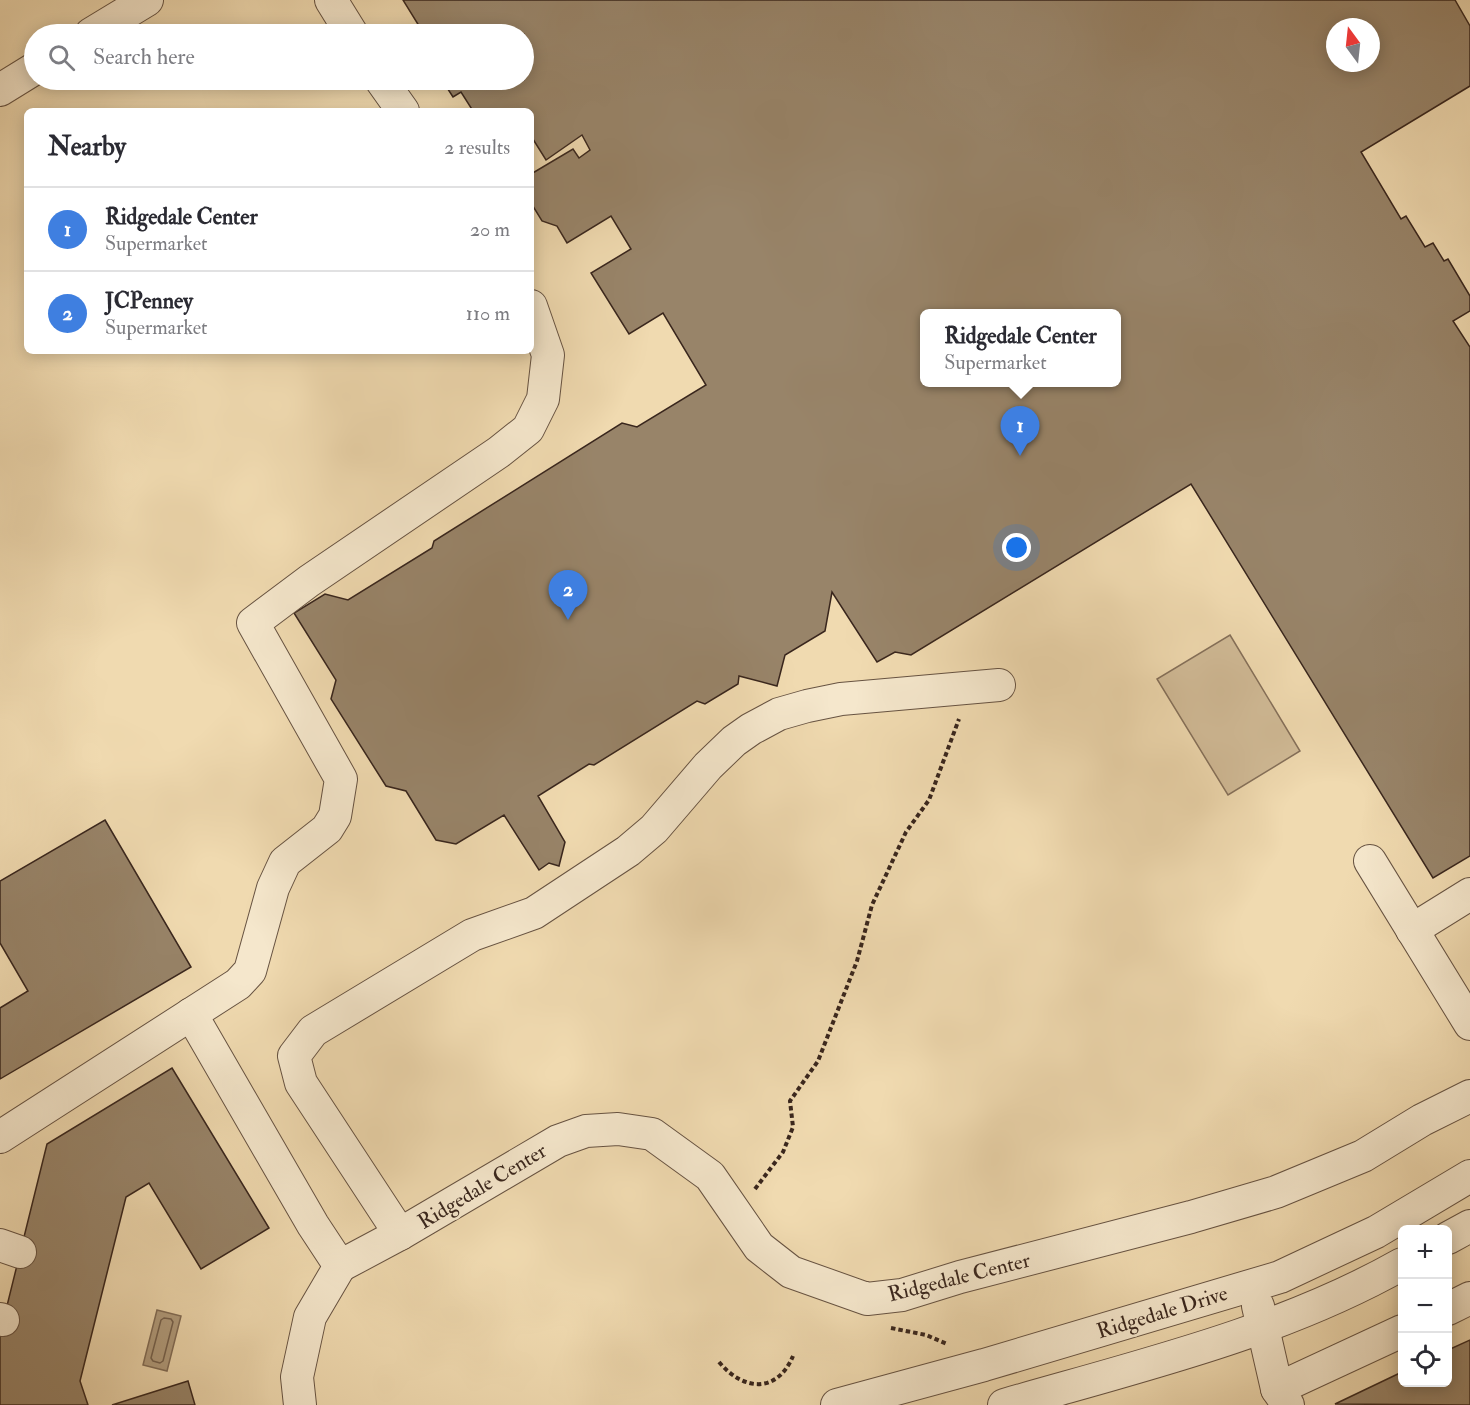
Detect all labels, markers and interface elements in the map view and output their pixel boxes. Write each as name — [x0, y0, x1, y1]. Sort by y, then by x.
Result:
north arrow — [1326, 18, 1380, 72]
search box — [24, 24, 534, 90]
icon: search — [45, 41, 78, 74]
text: Search here — [93, 43, 195, 71]
text: Nearby — [48, 131, 126, 163]
text: 2 results — [444, 135, 510, 160]
text: Ridgedale Center — [105, 203, 258, 231]
text: 1 — [64, 217, 71, 242]
text: 20 m — [470, 217, 510, 242]
text: Supermarket — [105, 231, 208, 256]
text: JCPenney — [105, 287, 193, 315]
text: 2 — [62, 301, 73, 326]
text: 110 m — [466, 301, 510, 326]
popup — [920, 309, 1121, 387]
text: Supermarket — [105, 315, 208, 340]
text: Ridgedale Center — [944, 322, 1097, 350]
text: Supermarket — [944, 350, 1047, 375]
pin: 1 — [1000, 406, 1040, 456]
your location — [1002, 533, 1031, 562]
pin: 2 — [548, 570, 588, 620]
street label: Ridgedale Center — [413, 1137, 552, 1236]
map controls — [1398, 1225, 1452, 1387]
button: + — [1398, 1225, 1452, 1279]
street label: Ridgedale Center — [885, 1247, 1033, 1308]
button: − — [1398, 1279, 1452, 1333]
street label: Ridgedale Drive — [1093, 1280, 1231, 1345]
button: locate — [1398, 1333, 1452, 1387]

